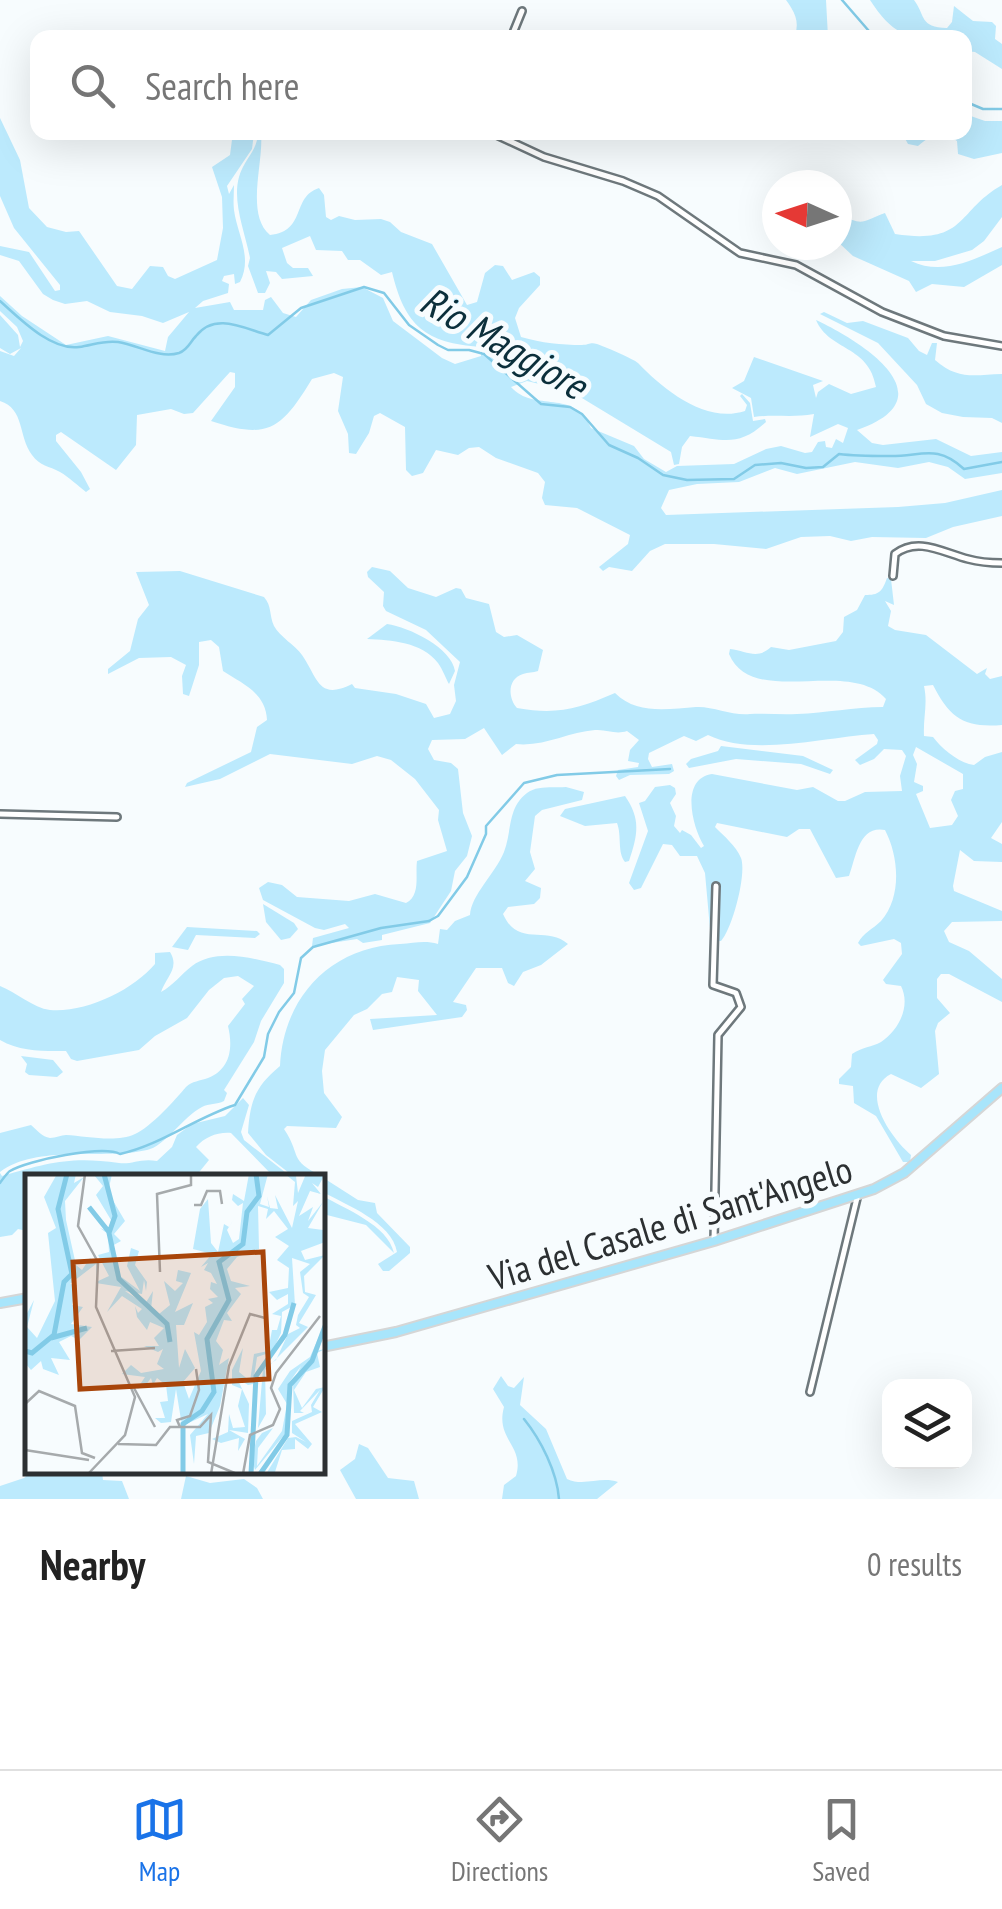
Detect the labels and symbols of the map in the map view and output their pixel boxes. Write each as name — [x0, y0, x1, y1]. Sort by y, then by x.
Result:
north arrow — [762, 170, 852, 260]
water label: Rio Maggiore — [412, 274, 598, 412]
street label: Via del Casale di Sant'Angelo — [481, 1143, 858, 1301]
inset map — [25, 1174, 325, 1474]

